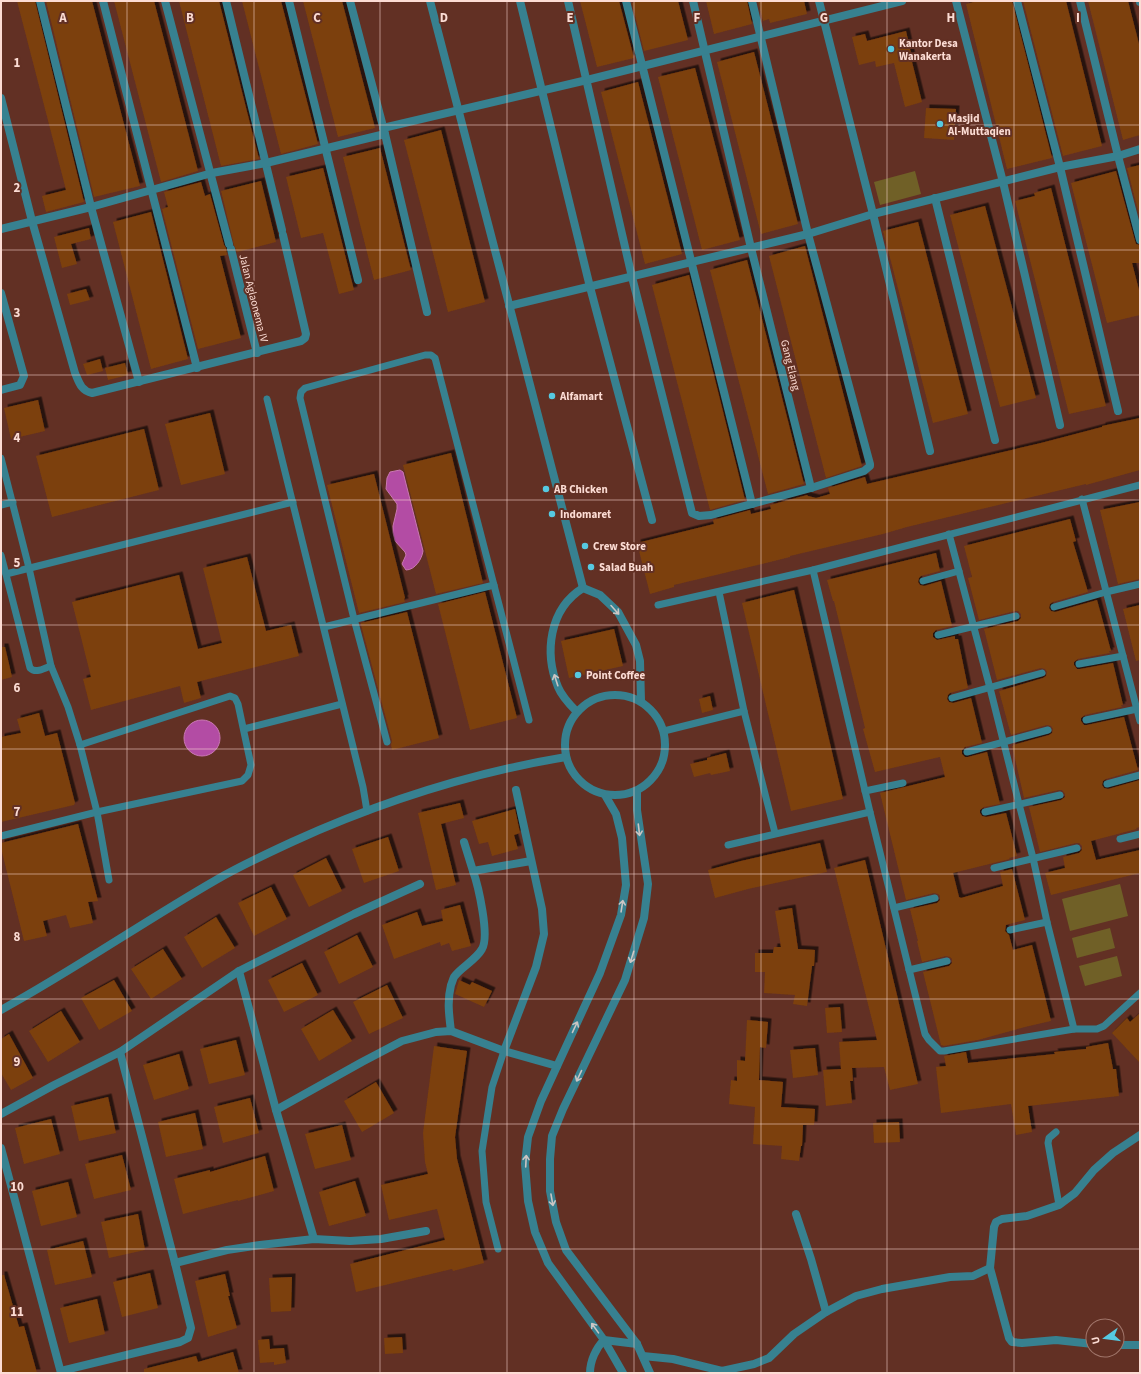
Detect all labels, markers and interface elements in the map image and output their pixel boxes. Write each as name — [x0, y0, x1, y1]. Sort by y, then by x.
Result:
text: A — [58, 9, 67, 27]
text: B — [186, 9, 194, 27]
text: C — [313, 9, 321, 27]
text: D — [440, 9, 448, 27]
text: E — [566, 9, 574, 27]
text: F — [694, 9, 701, 27]
text: G — [820, 9, 828, 27]
text: H — [947, 9, 955, 27]
text: I — [1076, 9, 1080, 27]
place label: Kantor Desa Wanakerta — [899, 36, 958, 64]
marker: Kantor Desa Wanakerta — [886, 44, 896, 54]
text: 1 — [14, 54, 21, 72]
place label: Masjid Al-Muttaqien — [947, 111, 1011, 139]
marker: Masjid Al-Muttaqien — [935, 119, 945, 129]
text: 2 — [14, 179, 21, 197]
street label: Jalan Aglaonema IV — [235, 253, 272, 344]
text: 3 — [14, 304, 21, 322]
street label: Gang Elang — [777, 338, 804, 393]
place label: Alfamart — [559, 389, 603, 404]
marker: Alfamart — [547, 391, 557, 401]
text: 4 — [14, 429, 21, 447]
place label: AB Chicken — [553, 482, 608, 497]
marker: AB Chicken — [541, 484, 551, 494]
place label: Indomaret — [560, 507, 612, 522]
marker: Indomaret — [547, 509, 557, 519]
place label: Crew Store — [593, 539, 646, 554]
marker: Crew Store — [580, 541, 590, 551]
text: 5 — [14, 554, 21, 572]
place label: Salad Buah — [599, 560, 653, 575]
marker: Salad Buah — [586, 562, 596, 572]
one-way arrow — [610, 605, 620, 615]
place label: Point Coffee — [586, 668, 645, 683]
marker: Point Coffee — [573, 670, 583, 680]
one-way arrow — [552, 673, 559, 686]
text: 6 — [14, 679, 21, 697]
text: 7 — [14, 803, 21, 821]
one-way arrow — [636, 823, 643, 836]
one-way arrow — [619, 900, 627, 913]
text: 8 — [14, 928, 21, 946]
one-way arrow — [628, 951, 635, 964]
one-way arrow — [572, 1021, 579, 1033]
text: 9 — [14, 1053, 21, 1071]
one-way arrow — [575, 1070, 582, 1082]
one-way arrow — [522, 1155, 529, 1168]
text: 10 — [10, 1178, 24, 1196]
one-way arrow — [548, 1193, 556, 1206]
text: 11 — [10, 1303, 24, 1321]
north arrow — [1085, 1318, 1125, 1358]
one-way arrow — [591, 1322, 599, 1333]
text: U — [1088, 1335, 1104, 1346]

